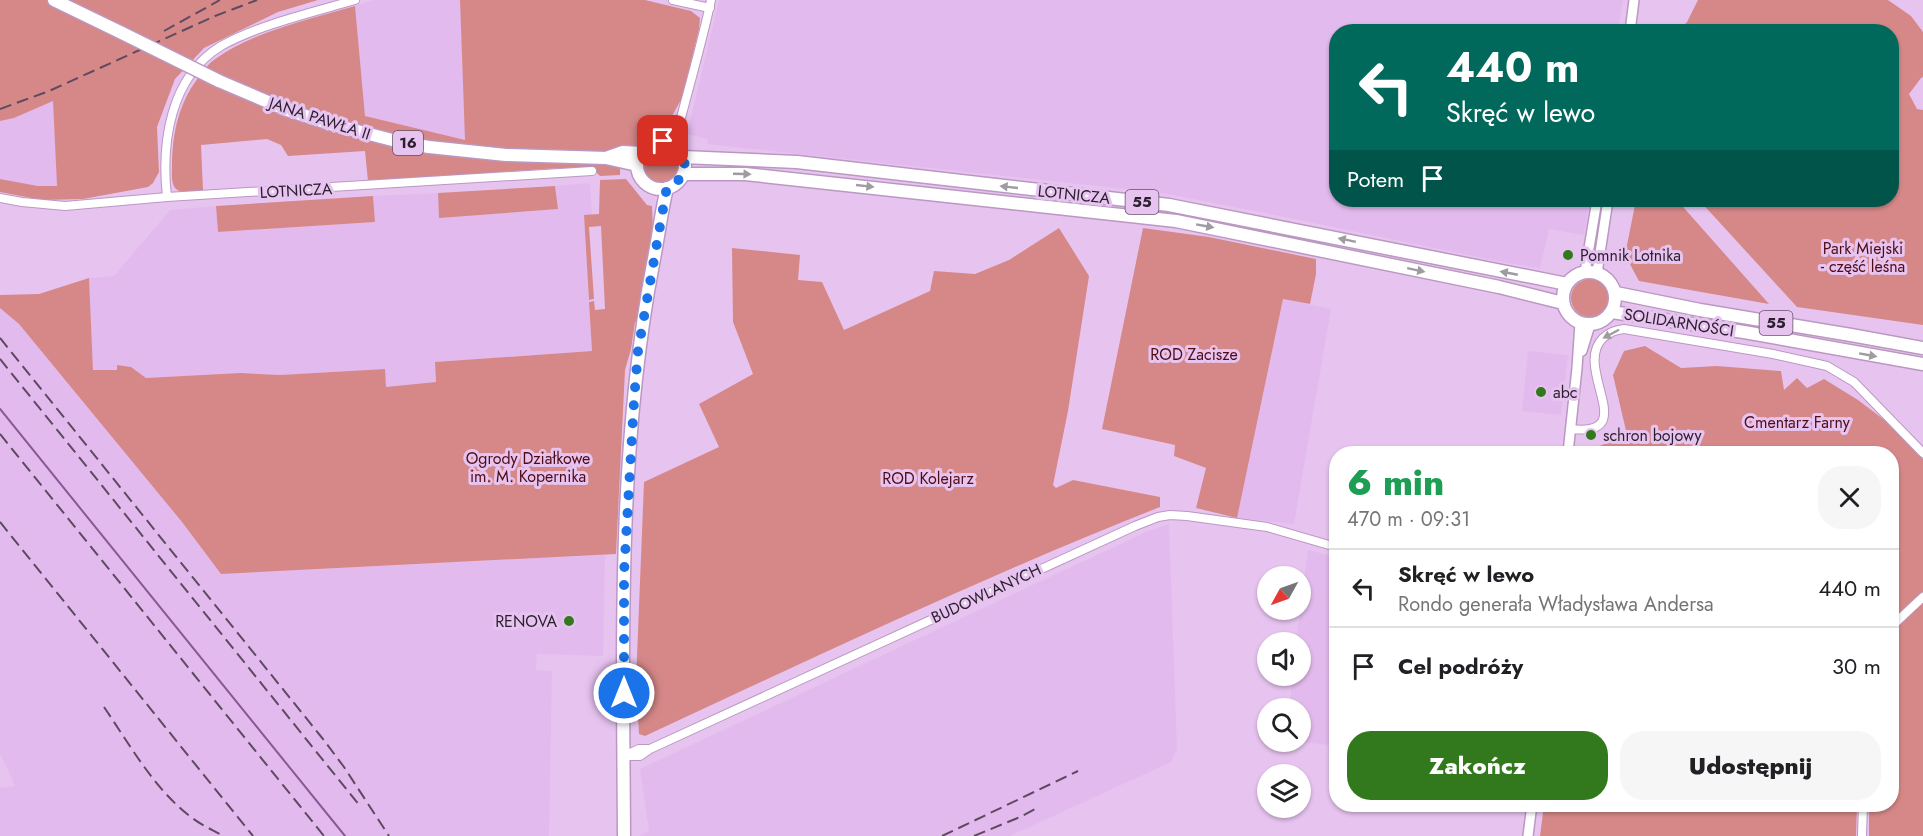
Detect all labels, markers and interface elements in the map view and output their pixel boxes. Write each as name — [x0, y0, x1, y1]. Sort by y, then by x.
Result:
text: 440 m — [1446, 37, 1579, 98]
icon: left — [1347, 48, 1425, 126]
street label: JANA PAWŁA II — [264, 91, 374, 146]
text: Skręć w lewo — [1446, 93, 1595, 132]
pin — [637, 115, 688, 166]
icon: arrive — [646, 124, 679, 157]
road number: 16 — [393, 131, 423, 155]
icon: arrive — [1416, 162, 1449, 195]
text: Potem — [1347, 163, 1404, 195]
one-way arrow — [732, 170, 751, 179]
street label: LOTNICZA — [259, 177, 333, 204]
street label: LOTNICZA — [1037, 179, 1112, 210]
one-way arrow — [856, 181, 875, 191]
one-way arrow — [1000, 182, 1019, 192]
road number: 55 — [1126, 190, 1158, 214]
one-way arrow — [1196, 222, 1215, 231]
one-way arrow — [1337, 235, 1356, 244]
park label: Park Miejski - część leśna — [1821, 237, 1905, 278]
place label: Pomnik Lotnika — [1580, 244, 1681, 267]
marker: Pomnik Lotnika — [1561, 248, 1575, 262]
one-way arrow — [1407, 266, 1426, 275]
one-way arrow — [1499, 268, 1518, 277]
street label: SOLIDARNOŚCI — [1622, 302, 1736, 343]
road number: 55 — [1760, 311, 1792, 335]
one-way arrow — [1602, 329, 1619, 339]
park label: ROD Zacisze — [1150, 343, 1238, 366]
one-way arrow — [1859, 350, 1878, 359]
place label: abc — [1553, 381, 1577, 404]
marker: abc — [1534, 385, 1548, 399]
park label: Cmentarz Farny — [1744, 411, 1851, 434]
place label: schron bojowy — [1603, 424, 1702, 447]
marker: schron bojowy — [1584, 428, 1598, 442]
park label: Ogrody Działkowe im. M. Kopernika — [466, 447, 590, 488]
text: 6 min — [1347, 456, 1444, 508]
button: close — [1818, 466, 1881, 529]
park label: ROD Kolejarz — [882, 467, 974, 490]
text: 470 m · 09:31 — [1347, 505, 1470, 534]
street label: BUDOWLANYCH — [927, 558, 1045, 629]
text: Skręć w lewo — [1398, 558, 1534, 590]
north arrow — [1257, 566, 1311, 620]
map controls — [1257, 566, 1311, 818]
icon: left — [1347, 572, 1380, 605]
text: 440 m — [1818, 572, 1881, 604]
text: Rondo generała Władysława Andersa — [1398, 590, 1714, 619]
place label: RENOVA — [495, 610, 557, 633]
marker: RENOVA — [562, 614, 576, 628]
button: sound — [1257, 632, 1311, 686]
icon: arrive — [1347, 650, 1380, 683]
text: Cel podróży — [1398, 650, 1523, 682]
text: 30 m — [1832, 650, 1881, 682]
position arrow — [592, 661, 656, 725]
button: search — [1257, 698, 1311, 752]
button: Zakończ — [1347, 731, 1608, 800]
button: Udostępnij — [1620, 731, 1881, 800]
button: layers — [1257, 764, 1311, 818]

